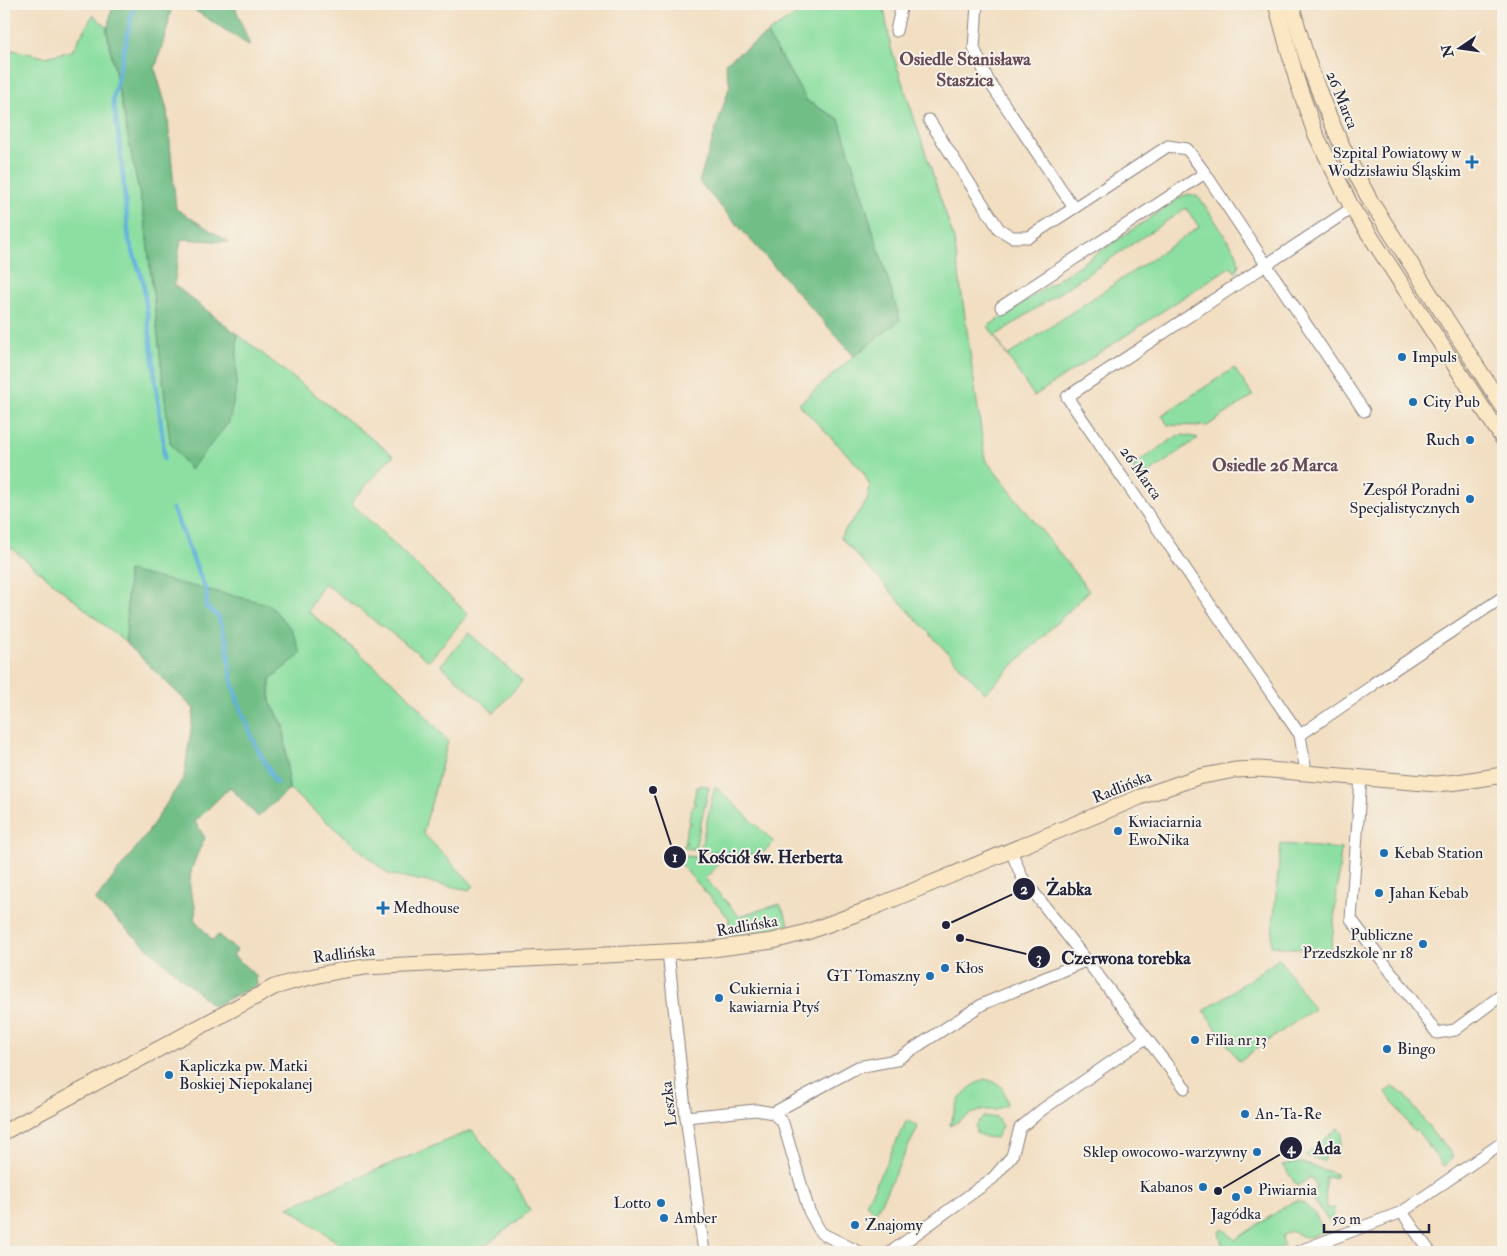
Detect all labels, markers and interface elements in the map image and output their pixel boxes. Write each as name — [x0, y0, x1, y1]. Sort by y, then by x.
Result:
north arrow — [1434, 22, 1484, 72]
text: N — [1438, 42, 1458, 60]
district label: Osiedle Stanisława Staszica — [899, 48, 1031, 92]
street label: 26 Marca — [1321, 68, 1363, 132]
place label: Szpital Powiatowy w Wodzisławiu Śląskim — [1327, 143, 1462, 181]
marker: Szpital Powiatowy w Wodzisławiu Śląskim — [1465, 155, 1479, 169]
place label: Impuls — [1412, 347, 1457, 368]
marker: Impuls — [1396, 351, 1408, 363]
place label: City Pub — [1423, 392, 1480, 412]
marker: City Pub — [1407, 396, 1419, 408]
place label: Ruch — [1426, 430, 1461, 450]
marker: Ruch — [1464, 434, 1476, 446]
street label: 26 Marca — [1115, 443, 1167, 504]
district label: Osiedle 26 Marca — [1212, 454, 1338, 477]
place label: Zespół Poradni Specjalistycznych — [1350, 480, 1461, 519]
marker: Zespół Poradni Specjalistycznych — [1464, 493, 1476, 505]
street label: Radlińska — [1089, 766, 1155, 808]
place label: Kwiaciarnia EwoNika — [1128, 812, 1202, 850]
marker: Kwiaciarnia EwoNika — [1112, 825, 1124, 837]
callout: Kościół św. Herberta — [663, 840, 853, 873]
place label: Kebab Station — [1394, 843, 1483, 863]
text: Kościół św. Herberta — [697, 846, 843, 869]
marker: Kebab Station — [1378, 847, 1390, 859]
text: 1 — [672, 848, 678, 867]
callout: Żabka — [1011, 873, 1102, 906]
text: Żabka — [1046, 877, 1092, 901]
text: 2 — [1020, 880, 1028, 899]
place label: Jahan Kebab — [1388, 883, 1468, 904]
marker: Jahan Kebab — [1373, 887, 1385, 899]
place label: Medhouse — [393, 898, 460, 918]
marker: Medhouse — [377, 902, 389, 914]
street label: Radlińska — [715, 911, 780, 941]
place label: Publiczne Przedszkole nr 18 — [1302, 925, 1413, 963]
marker: Publiczne Przedszkole nr 18 — [1417, 938, 1429, 950]
street label: Radlińska — [312, 940, 376, 968]
callout: Czerwona torebka — [1027, 941, 1201, 974]
text: Czerwona torebka — [1061, 947, 1191, 970]
text: 3 — [1036, 949, 1042, 968]
place label: Kłos — [955, 958, 983, 978]
marker: Kłos — [939, 962, 951, 974]
place label: GT Tomaszny — [826, 966, 921, 986]
marker: GT Tomaszny — [924, 970, 936, 982]
place label: Cukiernia i kawiarnia Ptyś — [729, 979, 820, 1017]
marker: Cukiernia i kawiarnia Ptyś — [713, 992, 725, 1004]
place label: Filia nr 13 — [1205, 1030, 1267, 1050]
marker: Filia nr 13 — [1189, 1034, 1201, 1046]
place label: Bingo — [1397, 1039, 1436, 1059]
marker: Bingo — [1381, 1043, 1393, 1055]
place label: Kapliczka pw. Matki Boskiej Niepokalanej — [179, 1056, 313, 1095]
marker: Kapliczka pw. Matki Boskiej Niepokalanej — [163, 1069, 175, 1081]
street label: Leszka — [656, 1080, 682, 1128]
place label: An-Ta-Re — [1254, 1104, 1322, 1124]
marker: An-Ta-Re — [1239, 1108, 1251, 1120]
callout: Ada — [1278, 1132, 1351, 1165]
text: Ada — [1312, 1137, 1341, 1160]
text: 4 — [1286, 1139, 1296, 1158]
place label: Sklep owocowo-warzywny — [1083, 1142, 1248, 1163]
marker: Sklep owocowo-warzywny — [1251, 1146, 1263, 1158]
place label: Kabanos — [1139, 1177, 1193, 1197]
place label: Piwiarnia — [1258, 1180, 1318, 1200]
marker: Kabanos — [1197, 1181, 1209, 1193]
marker: Piwiarnia — [1242, 1184, 1254, 1196]
marker: Jagódka — [1230, 1191, 1242, 1203]
place label: Lotto — [614, 1193, 651, 1213]
marker: Lotto — [655, 1197, 667, 1209]
scale bar — [1324, 1201, 1430, 1233]
place label: Jagódka — [1210, 1204, 1262, 1225]
place label: Amber — [673, 1208, 717, 1228]
text: 50 m — [1332, 1210, 1361, 1229]
marker: Amber — [658, 1212, 670, 1224]
place label: Znajomy — [865, 1215, 923, 1235]
marker: Znajomy — [849, 1219, 861, 1231]

